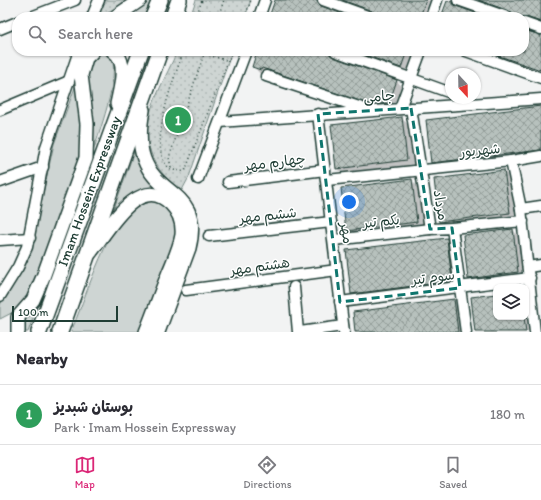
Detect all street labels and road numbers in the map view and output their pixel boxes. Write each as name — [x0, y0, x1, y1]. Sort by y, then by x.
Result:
street label: جامی — [363, 87, 395, 106]
street label: Imam Hossein Expressway — [54, 113, 125, 269]
street label: شهریور — [458, 140, 501, 161]
street label: چهارم مهر — [243, 150, 307, 177]
street label: مرداد — [429, 188, 452, 222]
street label: ششم مهر — [238, 204, 298, 229]
street label: یکم تیر — [361, 211, 401, 234]
street label: مهر — [336, 220, 356, 245]
street label: هشتم مهر — [228, 254, 291, 281]
street label: سوم تیر — [409, 266, 456, 292]

